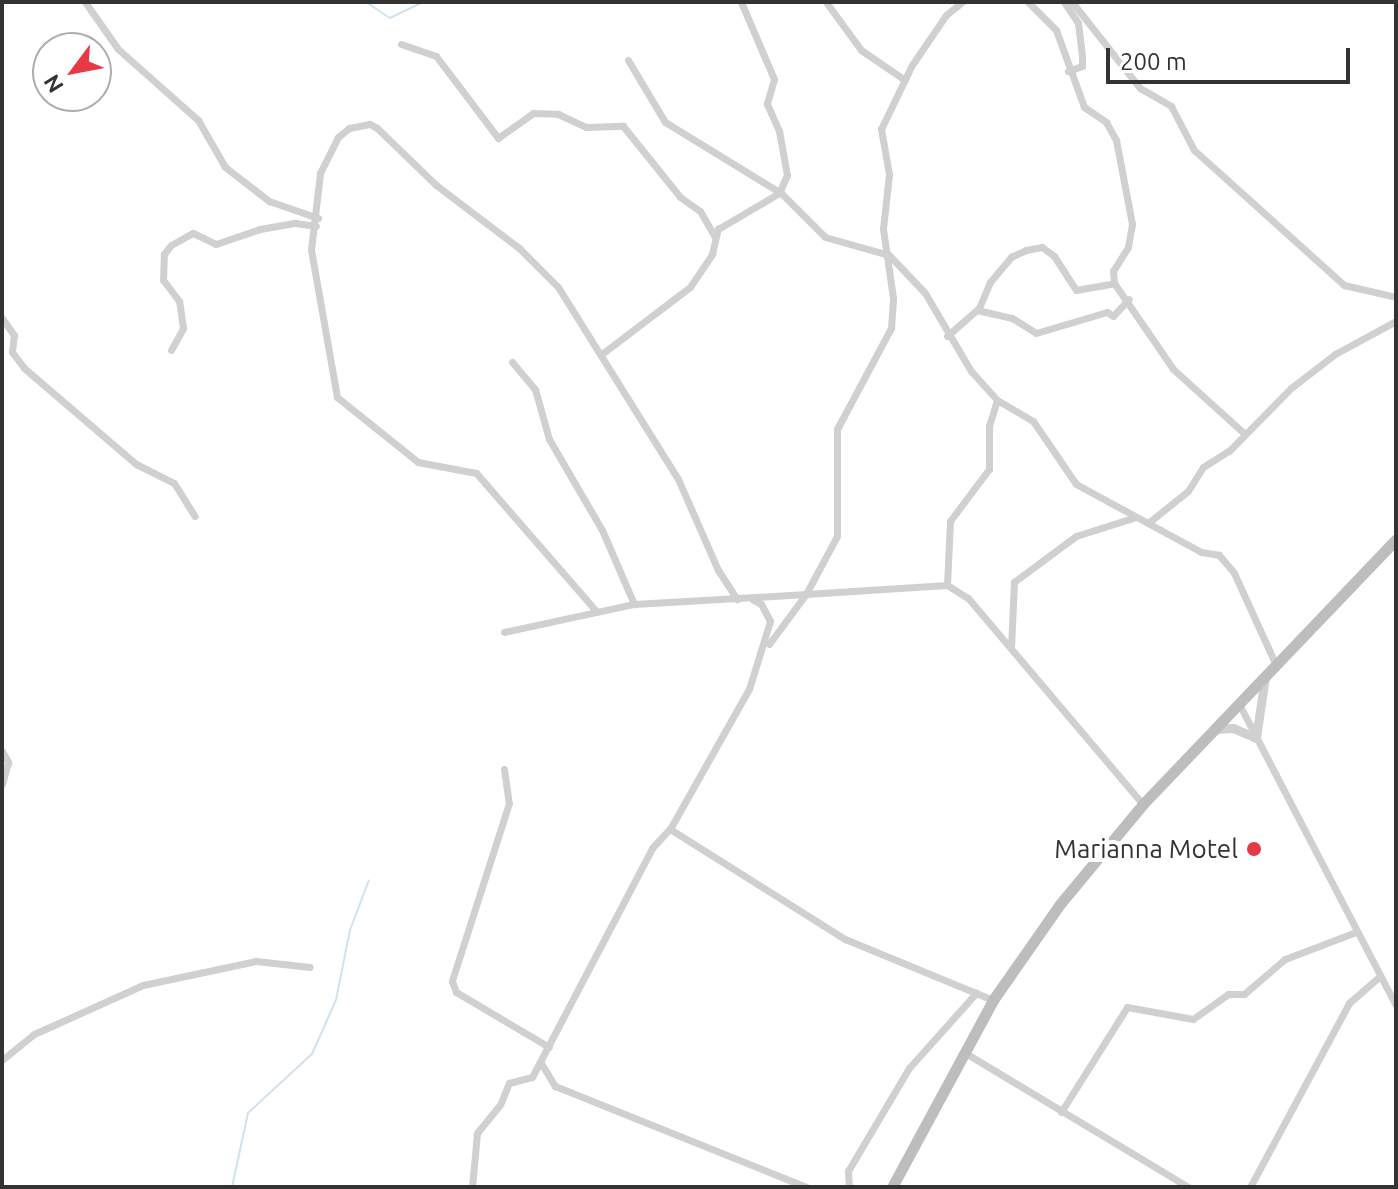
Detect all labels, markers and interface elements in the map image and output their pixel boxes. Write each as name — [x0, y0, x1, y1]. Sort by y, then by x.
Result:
north arrow — [32, 32, 112, 112]
scale bar — [1110, 32, 1354, 82]
text: 200 m — [1120, 48, 1187, 75]
text: N — [38, 70, 68, 98]
place label: Marianna Motel — [1054, 833, 1238, 865]
marker: Marianna Motel — [1245, 840, 1263, 858]

